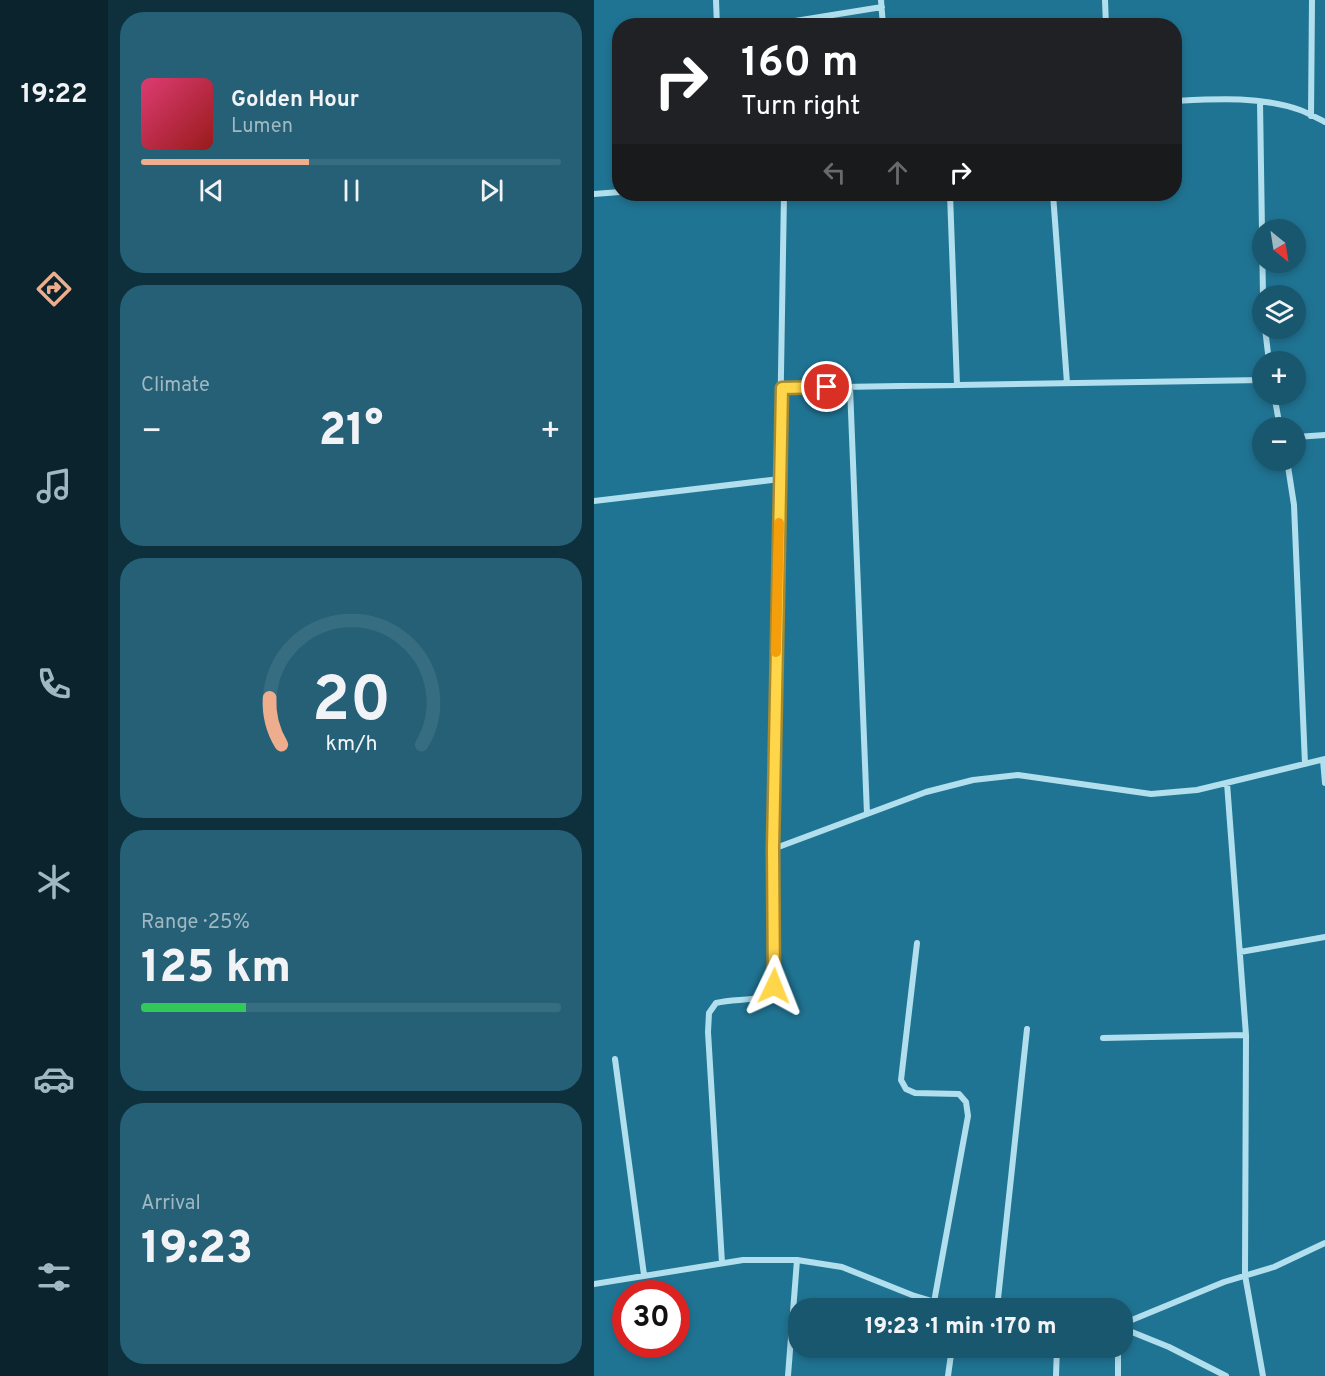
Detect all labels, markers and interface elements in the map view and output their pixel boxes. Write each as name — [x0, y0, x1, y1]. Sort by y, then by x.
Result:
text: 160 m — [741, 38, 859, 91]
icon: right — [642, 42, 720, 120]
text: 19:22 — [21, 78, 87, 112]
text: Golden Hour — [231, 87, 359, 114]
text: Turn right — [741, 90, 860, 124]
text: Lumen — [231, 114, 293, 140]
icon: left — [818, 156, 851, 189]
icon: ahead — [881, 156, 914, 189]
icon: right — [944, 156, 977, 189]
icon: previous — [195, 174, 228, 207]
icon: pause — [335, 174, 368, 207]
icon: next — [475, 174, 508, 207]
north arrow — [1252, 219, 1306, 273]
map controls — [1252, 219, 1306, 471]
icon: directions — [33, 268, 75, 310]
button: layers — [1252, 285, 1306, 339]
button: + — [1252, 351, 1306, 405]
pin — [801, 361, 852, 412]
icon: arrive — [810, 370, 843, 403]
text: Climate — [141, 373, 210, 399]
text: 21° — [319, 404, 383, 461]
text: − — [141, 412, 162, 454]
text: + — [540, 412, 561, 454]
button: − — [1252, 417, 1306, 471]
icon: music — [33, 465, 75, 507]
icon: phone — [33, 663, 75, 705]
text: 20 — [311, 664, 391, 743]
text: km/h — [325, 731, 377, 758]
icon: climate — [33, 861, 75, 903]
text: Range · 25% — [141, 910, 250, 936]
text: 125 km — [141, 941, 291, 998]
position arrow — [742, 954, 806, 1018]
icon: car — [33, 1058, 75, 1100]
text: Arrival — [141, 1191, 201, 1217]
text: 19:23 — [141, 1222, 253, 1279]
icon: filters — [33, 1256, 75, 1298]
speed limit sign: 30 — [612, 1280, 690, 1358]
text: 19:23 · 1 min · 170 m — [865, 1314, 1056, 1341]

